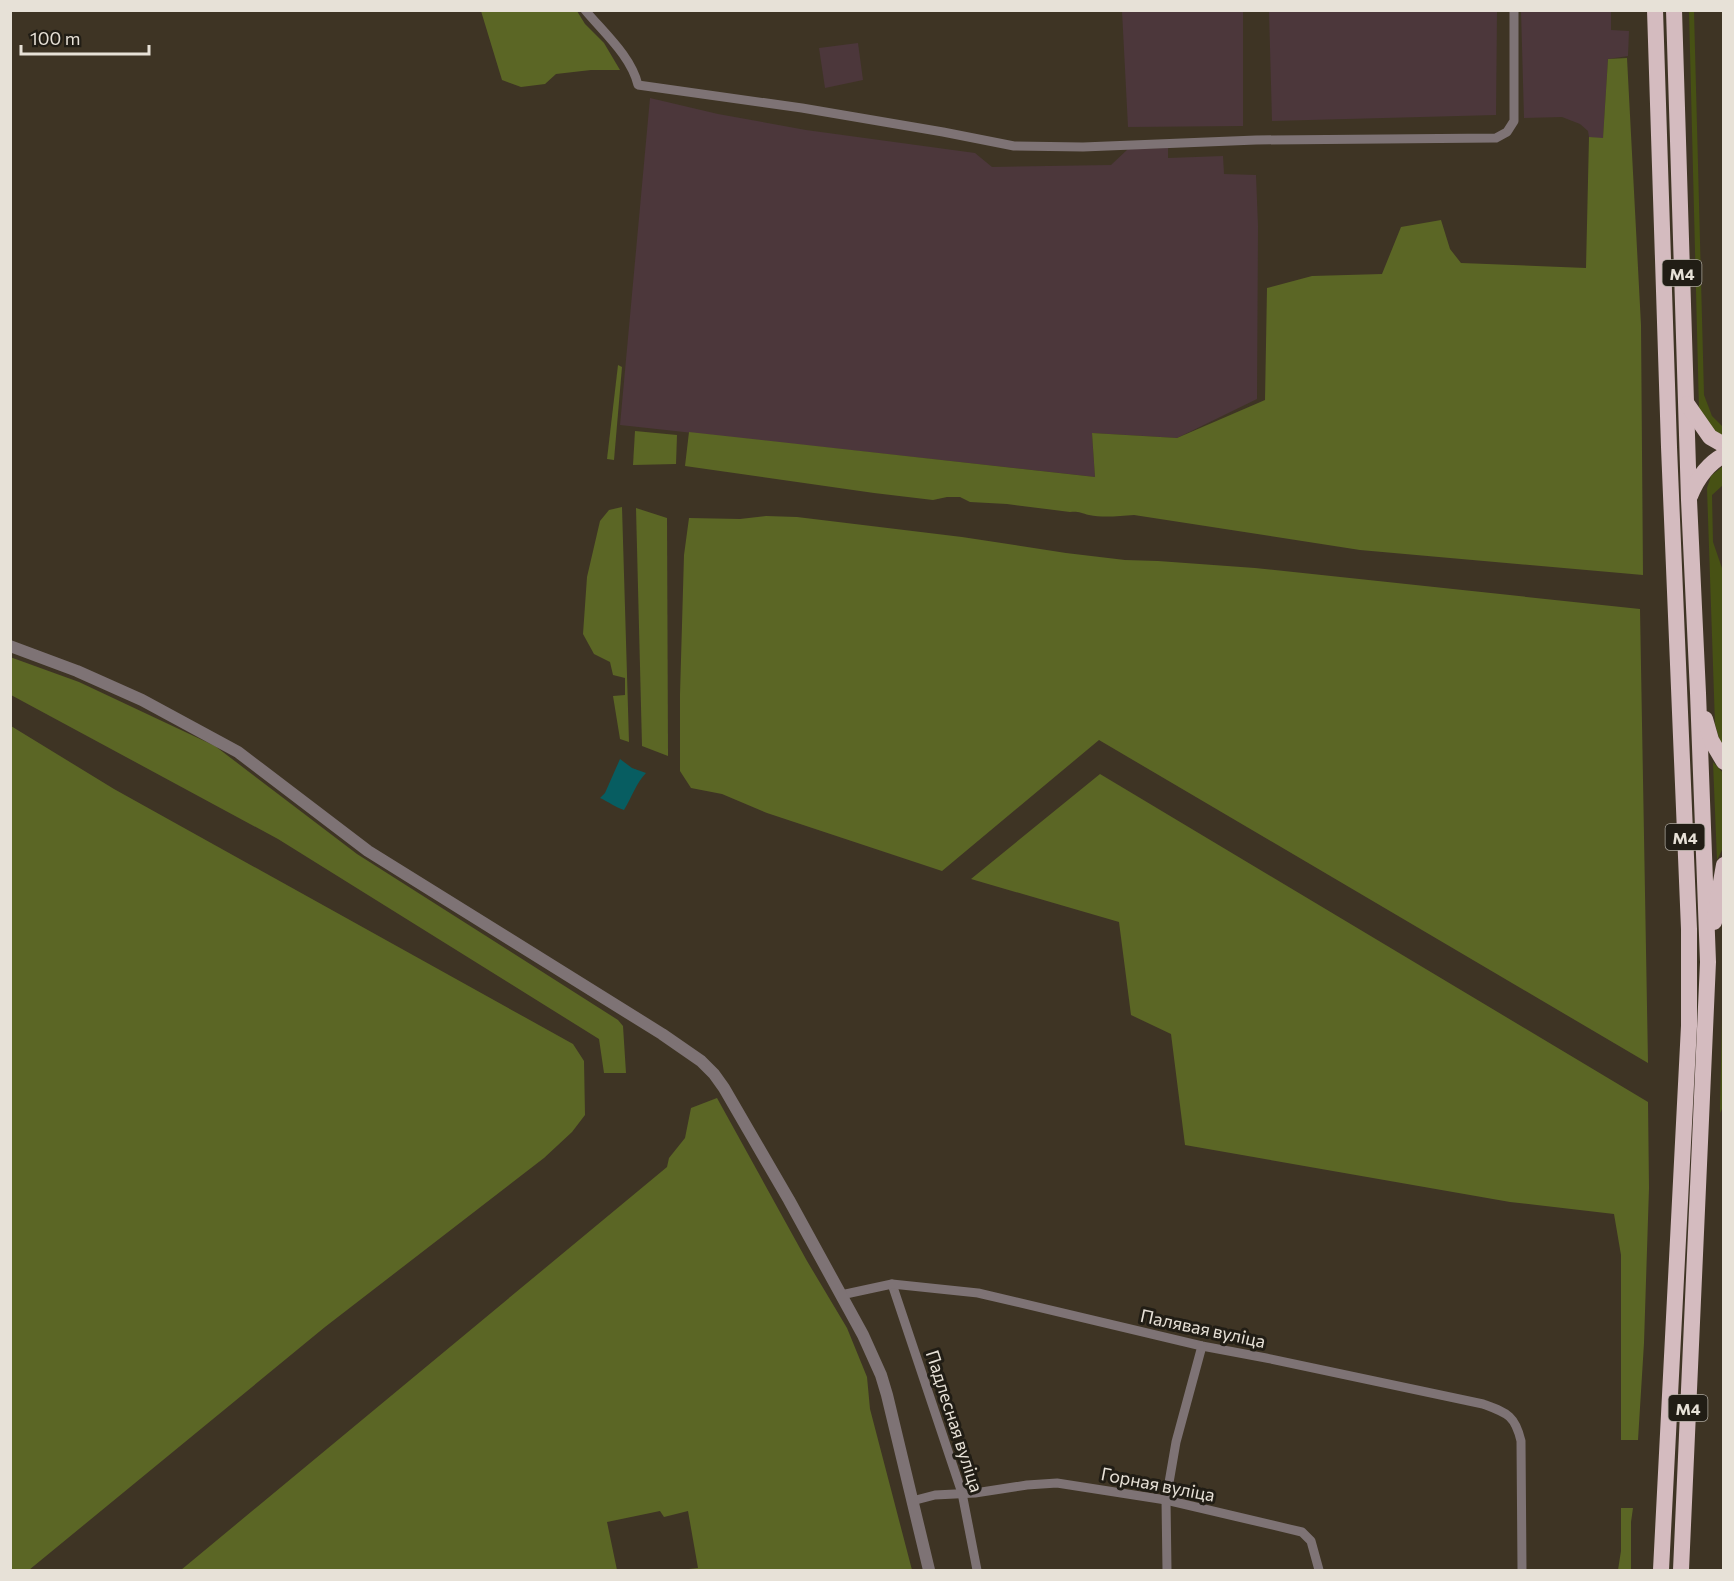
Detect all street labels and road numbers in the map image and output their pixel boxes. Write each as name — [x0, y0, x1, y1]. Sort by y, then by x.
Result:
road number: М4 — [1662, 260, 1702, 286]
road number: М4 — [1666, 824, 1704, 850]
street label: Палявая вуліца — [1138, 1304, 1268, 1352]
street label: Падлесная вуліца — [922, 1347, 988, 1495]
road number: М4 — [1668, 1395, 1708, 1421]
street label: Горная вуліца — [1099, 1462, 1217, 1506]

